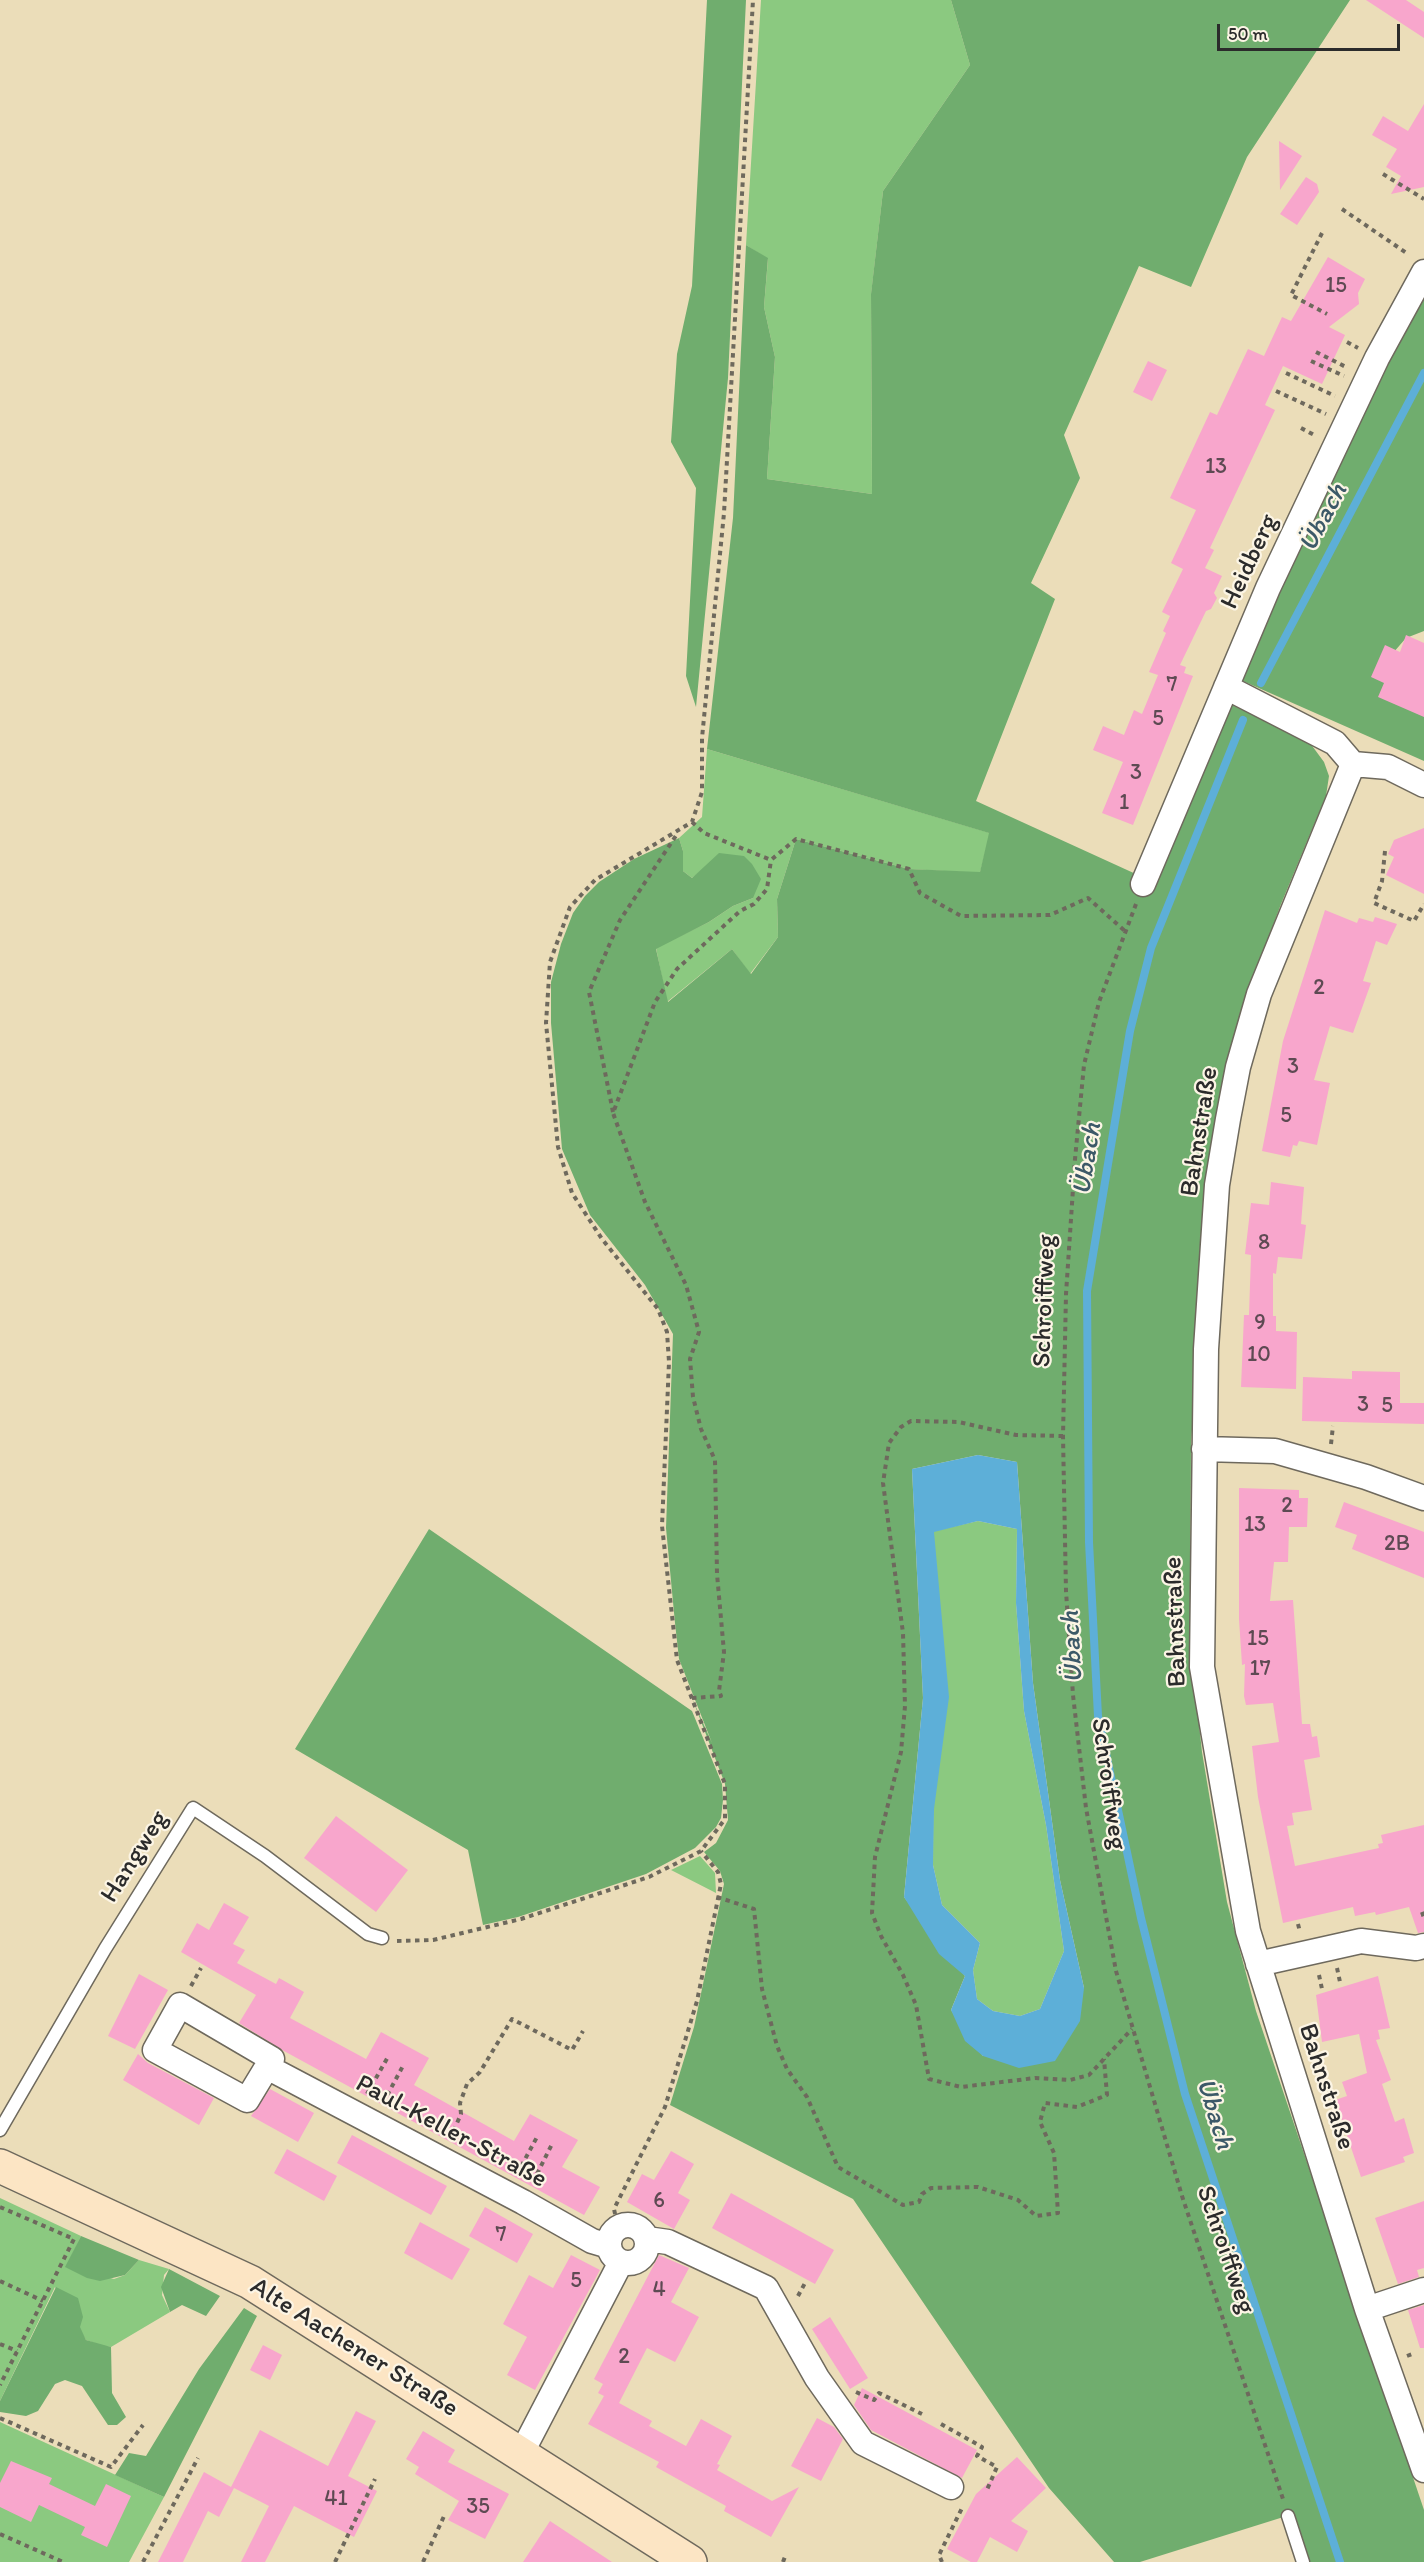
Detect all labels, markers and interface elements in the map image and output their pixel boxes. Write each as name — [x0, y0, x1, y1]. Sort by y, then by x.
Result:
scale bar — [1220, 12, 1403, 50]
text: 50 m — [1228, 23, 1268, 45]
house number: 15 — [1325, 273, 1347, 299]
house number: 13 — [1205, 454, 1227, 480]
water label: Übach — [1293, 478, 1355, 558]
street label: Heidberg — [1214, 510, 1286, 614]
house number: 7 — [1167, 672, 1177, 698]
house number: 5 — [1152, 706, 1164, 732]
house number: 3 — [1130, 760, 1142, 786]
house number: 1 — [1119, 790, 1129, 816]
house number: 2 — [1313, 975, 1325, 1001]
house number: 3 — [1287, 1054, 1299, 1080]
street label: Bahnstraße — [1174, 1065, 1226, 1199]
house number: 5 — [1280, 1103, 1292, 1129]
water label: Übach — [1066, 1121, 1110, 1197]
house number: 8 — [1258, 1230, 1270, 1256]
street label: Schroiffweg — [1027, 1234, 1063, 1368]
house number: 9 — [1254, 1310, 1266, 1336]
house number: 10 — [1247, 1342, 1271, 1368]
house number: 3 — [1357, 1392, 1369, 1418]
house number: 5 — [1381, 1393, 1393, 1419]
house number: 2 — [1281, 1493, 1293, 1519]
house number: 13 — [1244, 1512, 1266, 1538]
house number: 2B — [1384, 1531, 1410, 1557]
street label: Bahnstraße — [1158, 1556, 1194, 1688]
water label: Übach — [1055, 1610, 1091, 1684]
house number: 15 — [1247, 1626, 1269, 1652]
house number: 17 — [1249, 1656, 1271, 1682]
street label: Schroiffweg — [1083, 1716, 1133, 1852]
street label: Hangweg — [95, 1805, 175, 1909]
street label: Bahnstraße — [1291, 2020, 1361, 2154]
street label: Paul-Keller-Straße — [350, 2068, 552, 2196]
water label: Übach — [1188, 2075, 1240, 2153]
street label: Schroiffweg — [1189, 2182, 1261, 2318]
house number: 6 — [653, 2188, 665, 2214]
house number: 7 — [496, 2222, 506, 2248]
house number: 5 — [570, 2268, 582, 2294]
street label: Alte Aachener Straße — [244, 2271, 464, 2425]
house number: 4 — [652, 2277, 666, 2303]
house number: 2 — [618, 2344, 630, 2370]
house number: 41 — [324, 2486, 348, 2512]
house number: 35 — [466, 2494, 490, 2520]

